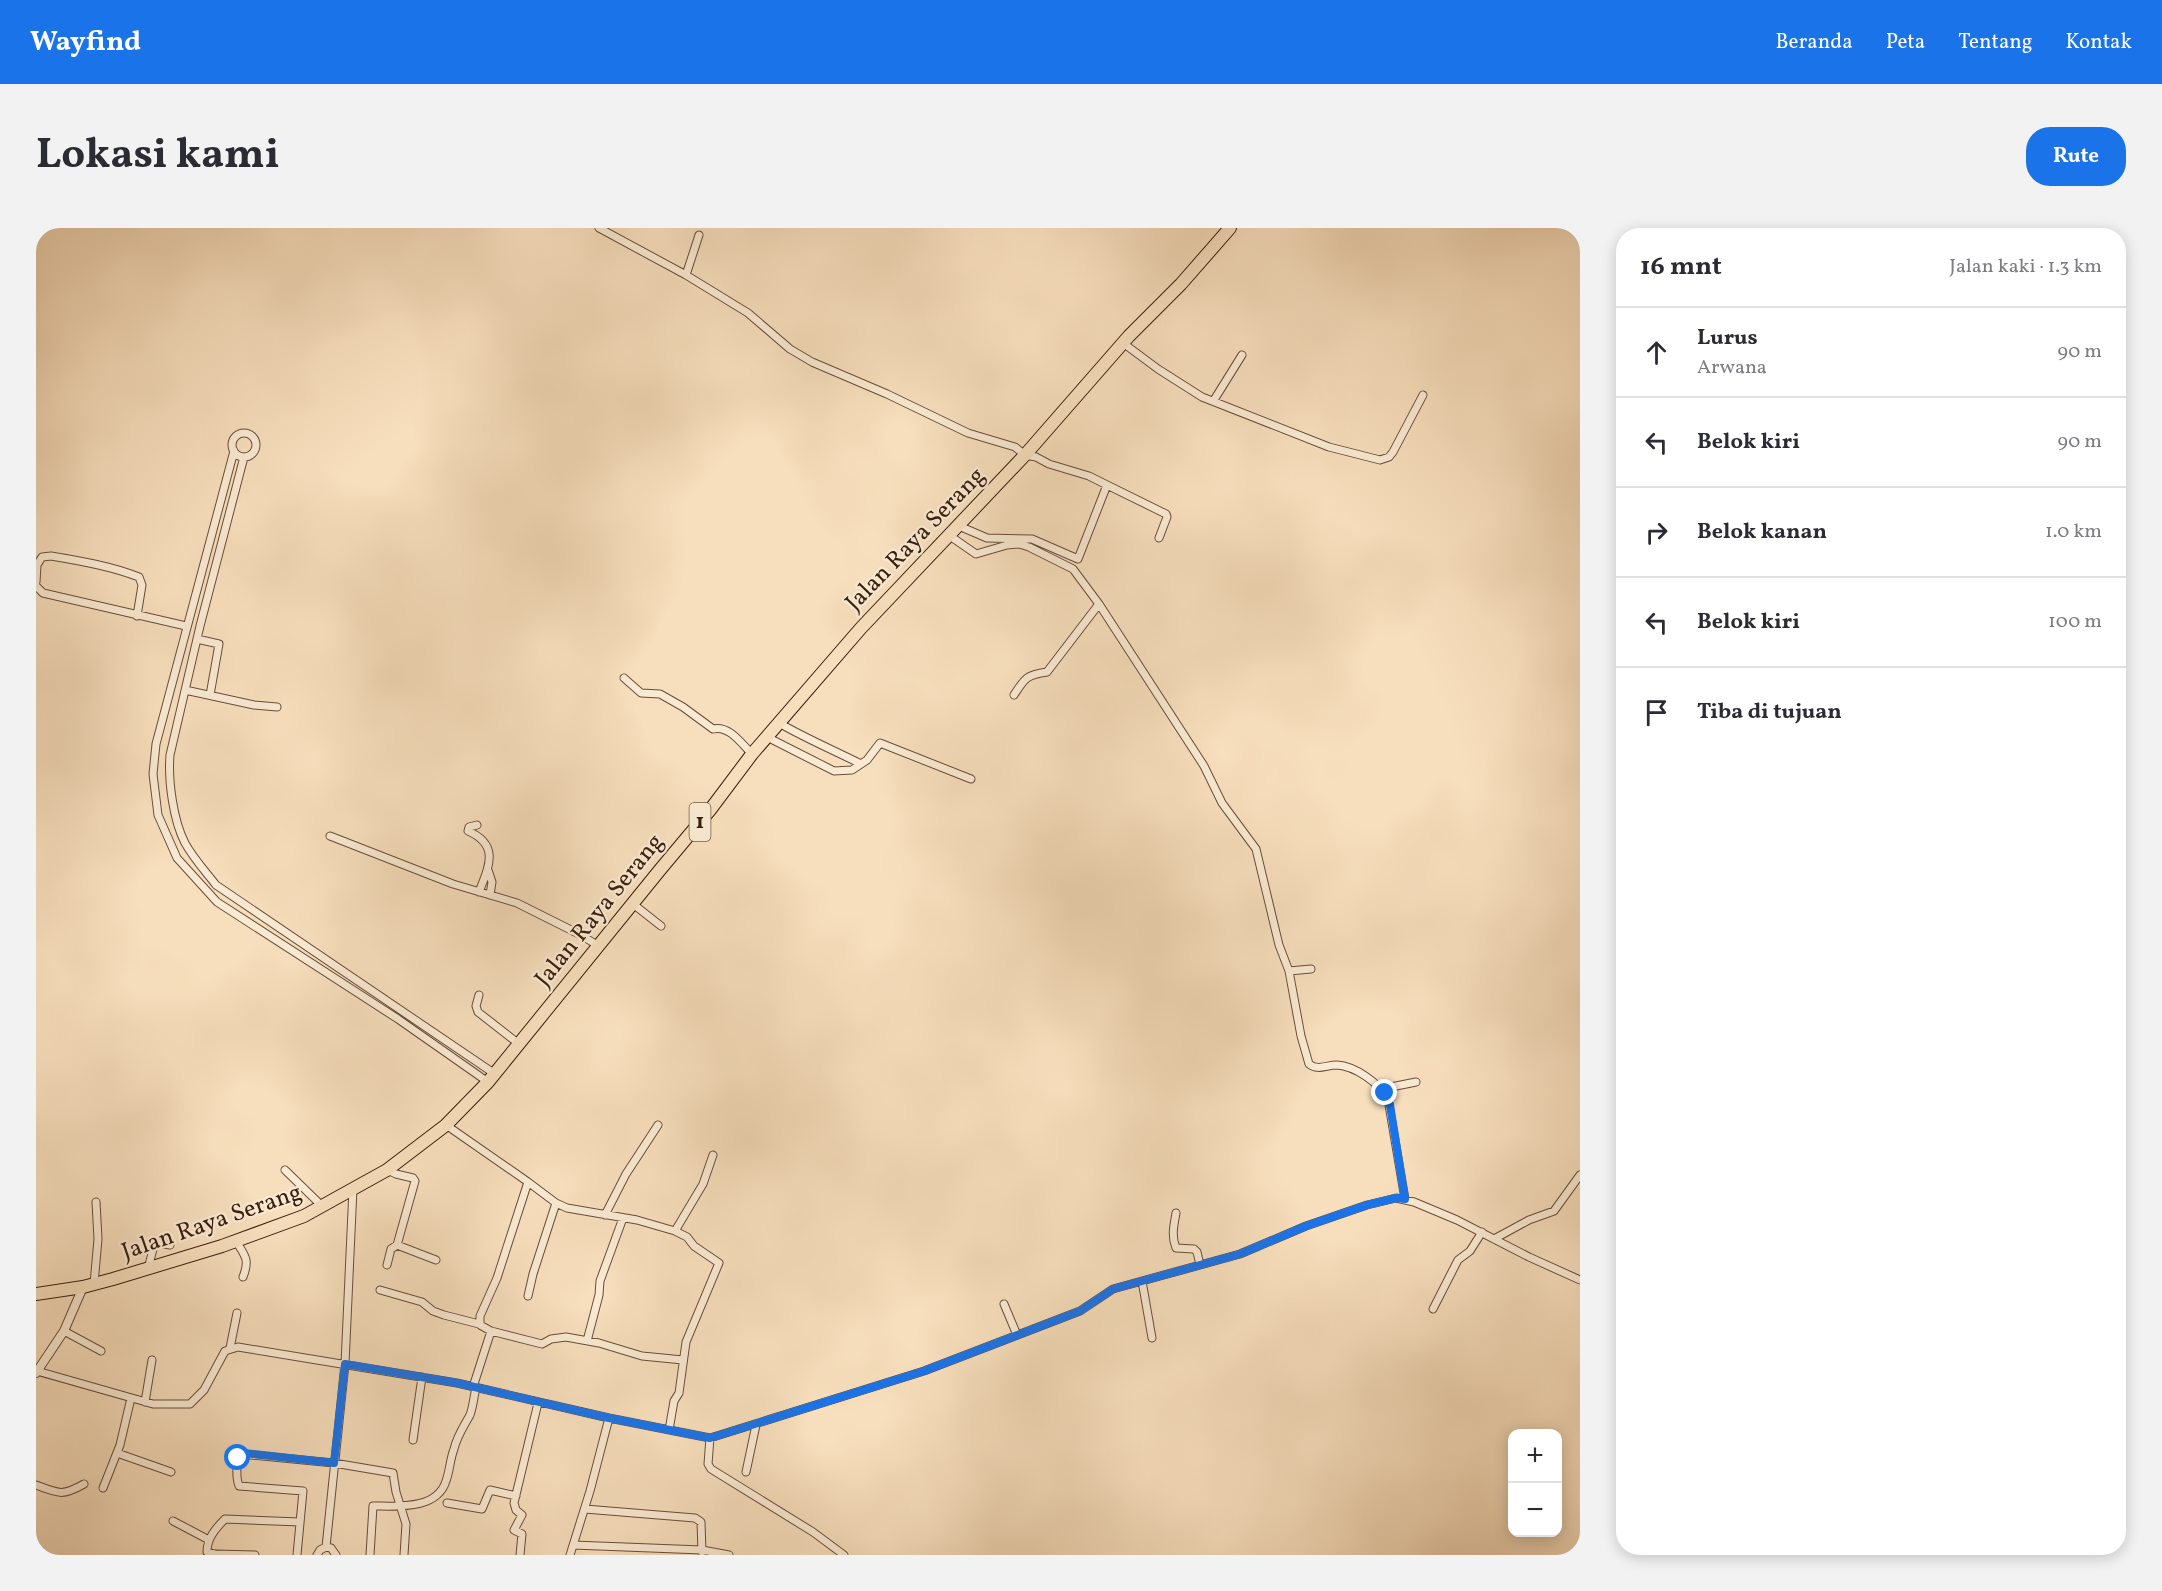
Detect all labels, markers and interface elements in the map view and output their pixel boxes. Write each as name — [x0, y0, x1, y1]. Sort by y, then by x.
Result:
text: Wayfind — [30, 23, 141, 62]
text: Beranda — [1775, 28, 1853, 57]
text: Peta — [1886, 28, 1925, 57]
text: Tentang — [1958, 28, 2033, 57]
text: Kontak — [2066, 28, 2132, 57]
text: Lokasi kami — [36, 127, 280, 186]
button: Rute — [2026, 127, 2126, 186]
text: 16 mnt — [1640, 249, 1722, 285]
text: Jalan kaki · 1.3 km — [1949, 253, 2102, 281]
text: Lurus — [1697, 323, 1758, 354]
icon: ahead — [1640, 336, 1673, 369]
text: 90 m — [2058, 338, 2102, 366]
text: Arwana — [1697, 354, 1767, 382]
icon: left — [1640, 426, 1673, 459]
text: Belok kiri — [1697, 427, 1800, 458]
text: 90 m — [2058, 428, 2102, 456]
street label: Jalan Raya Serang — [838, 460, 994, 620]
icon: right — [1640, 516, 1673, 549]
text: Belok kanan — [1697, 517, 1827, 548]
text: 1.0 km — [2045, 518, 2102, 546]
icon: left — [1640, 606, 1673, 639]
text: Belok kiri — [1697, 607, 1800, 638]
text: 100 m — [2048, 608, 2102, 636]
icon: arrive — [1640, 696, 1673, 729]
text: Tiba di tujuan — [1697, 697, 1842, 728]
road number: 1 — [690, 803, 710, 841]
street label: Jalan Raya Serang — [527, 827, 673, 995]
route end — [1371, 1079, 1397, 1105]
street label: Jalan Raya Serang — [117, 1176, 307, 1270]
map controls — [1508, 1429, 1562, 1537]
button: + — [1508, 1429, 1562, 1483]
route start — [224, 1444, 250, 1470]
button: − — [1508, 1483, 1562, 1537]

